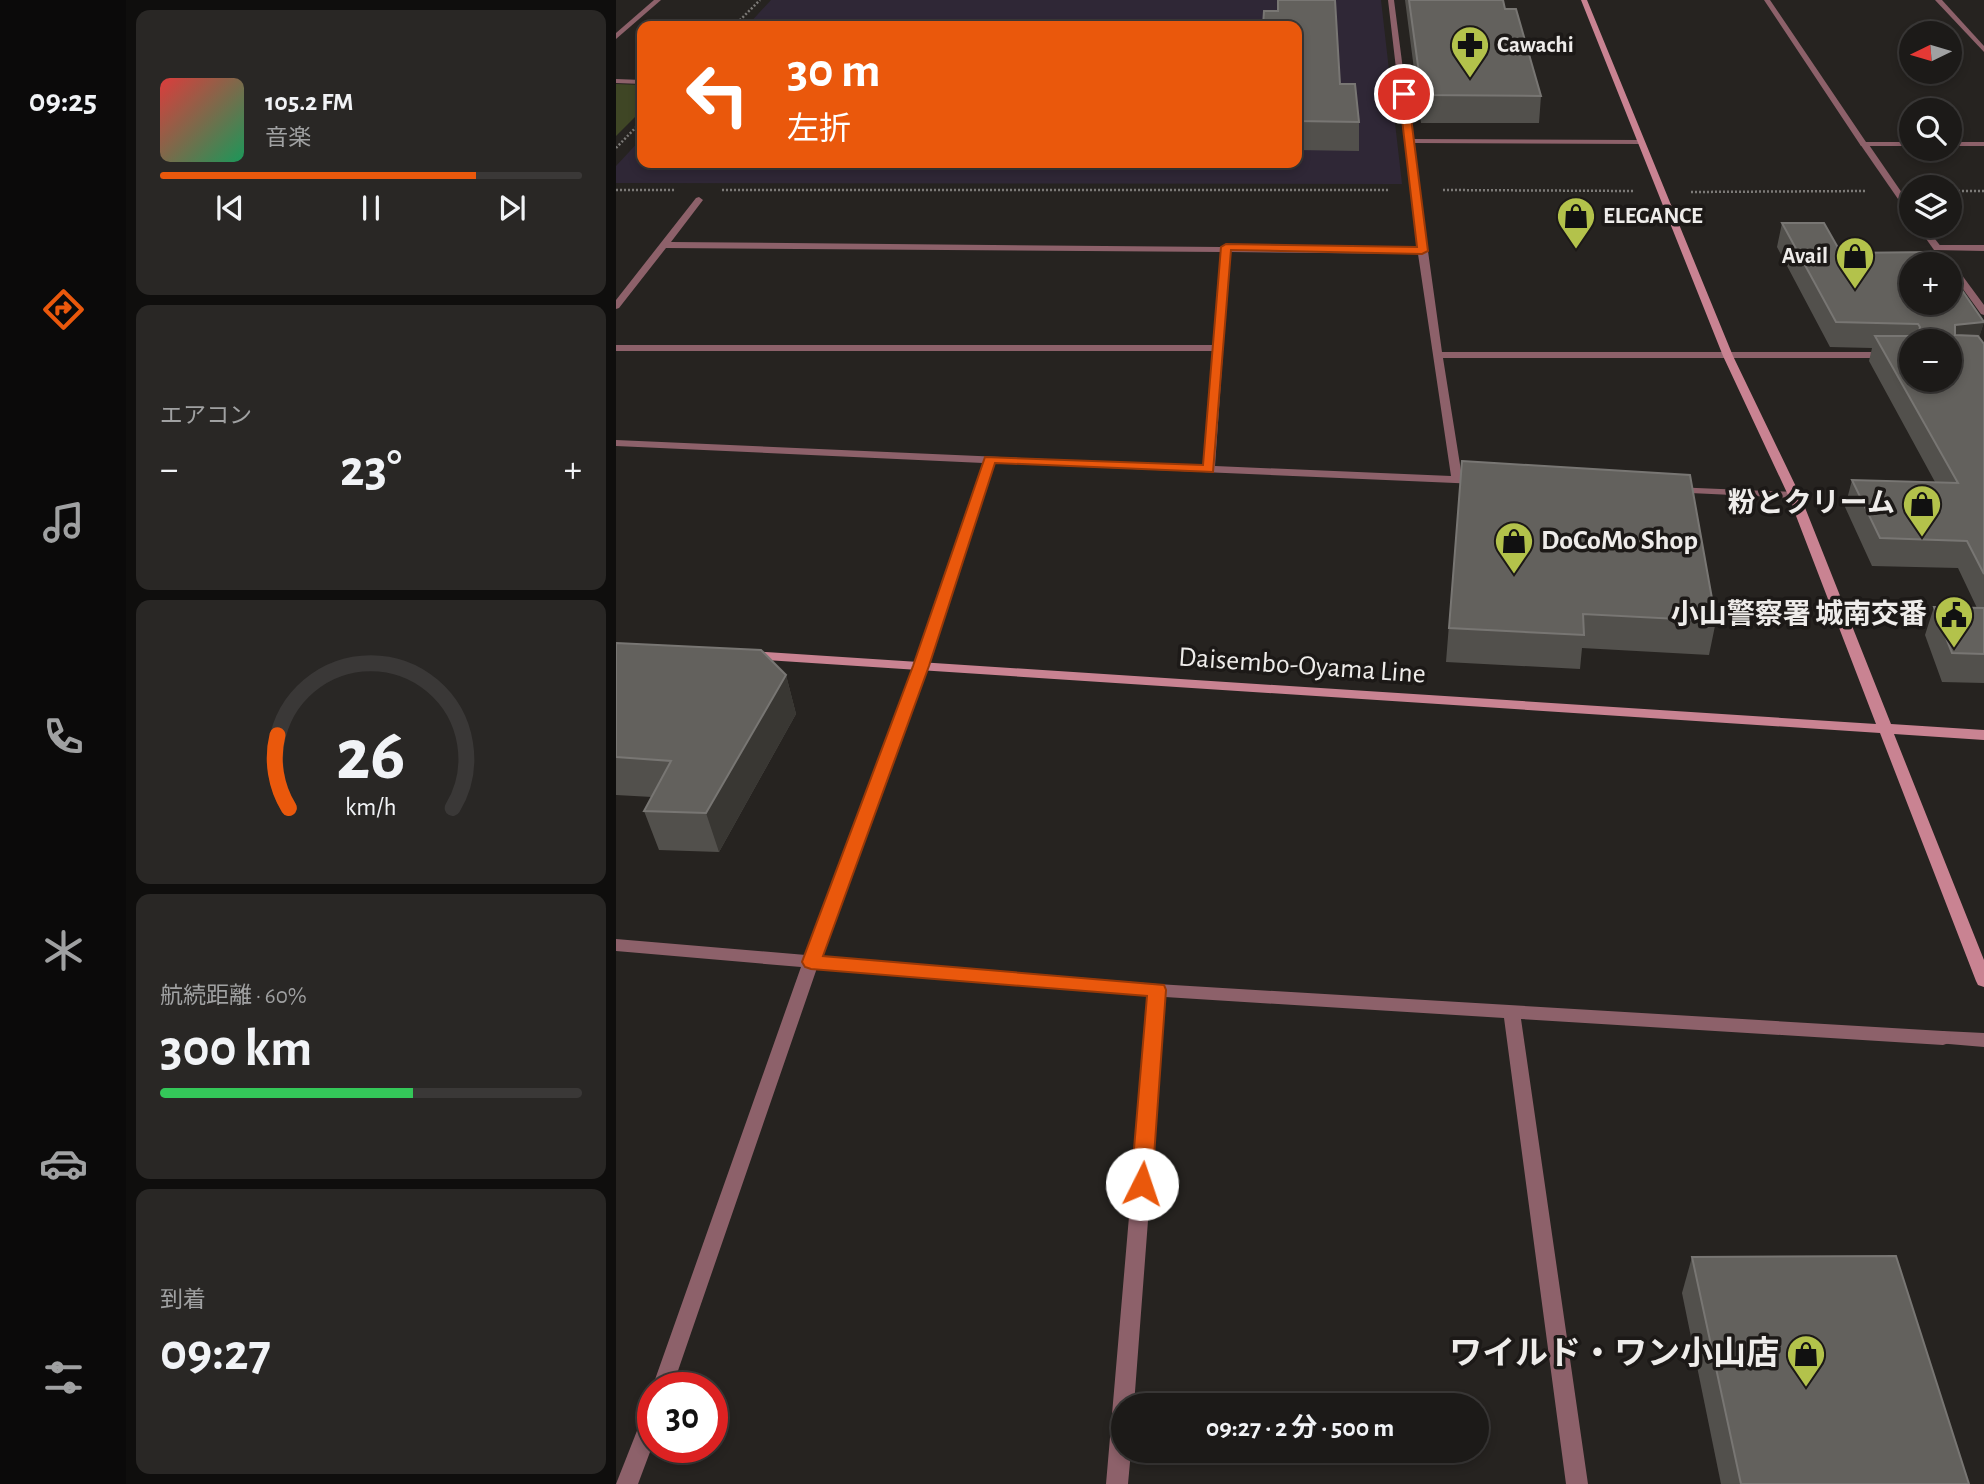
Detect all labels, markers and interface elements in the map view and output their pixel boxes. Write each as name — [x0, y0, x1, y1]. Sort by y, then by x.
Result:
north arrow — [1899, 21, 1962, 84]
map controls — [1899, 21, 1962, 392]
pharmacy icon: Cawachi — [1449, 24, 1491, 79]
place label: Cawachi — [1497, 34, 1574, 57]
text: 30 m — [787, 47, 881, 96]
icon: left — [672, 49, 763, 140]
pin — [1374, 64, 1434, 124]
icon: arrive — [1385, 75, 1423, 113]
text: 09:25 — [29, 85, 97, 117]
text: 105.2 FM — [265, 89, 354, 115]
button: search — [1899, 98, 1962, 161]
text: 左折 — [787, 113, 851, 145]
text: 音楽 — [265, 127, 311, 150]
button: layers — [1899, 175, 1962, 238]
icon: previous — [211, 189, 249, 227]
icon: pause — [352, 189, 390, 227]
icon: next — [493, 189, 531, 227]
shop icon: ELEGANCE — [1555, 195, 1597, 250]
place label: ELEGANCE — [1603, 205, 1703, 228]
shop icon: Avail — [1834, 235, 1876, 290]
place label: Avail — [1782, 245, 1828, 268]
button: + — [1899, 252, 1962, 315]
icon: directions — [39, 285, 88, 334]
button: − — [1899, 329, 1962, 392]
text: エアコン — [160, 405, 252, 428]
text: 23° — [340, 443, 402, 495]
text: − — [160, 451, 178, 489]
text: + — [564, 451, 582, 489]
shop icon: 粉とクリーム — [1901, 483, 1943, 538]
place label: 粉とクリーム — [1728, 488, 1895, 518]
icon: music — [39, 498, 88, 547]
shop icon: DoCoMo Shop — [1493, 520, 1535, 575]
place label: DoCoMo Shop — [1541, 527, 1698, 555]
public building icon: 小山警察署 城南交番 — [1933, 594, 1975, 649]
place label: 小山警察署 城南交番 — [1671, 599, 1927, 629]
street label: Daisembo-Oyama Line — [1177, 643, 1427, 689]
icon: phone — [39, 712, 88, 761]
text: 26 — [336, 720, 406, 793]
text: km/h — [345, 795, 397, 820]
icon: climate — [39, 926, 88, 975]
text: 航続距離 · 60% — [160, 985, 307, 1008]
text: 300 km — [160, 1023, 312, 1075]
icon: car — [39, 1139, 88, 1188]
position arrow — [1105, 1147, 1179, 1221]
text: 到着 — [160, 1289, 206, 1312]
text: 09:27 — [160, 1327, 271, 1379]
shop icon: ワイルド・ワン小山店 — [1785, 1333, 1827, 1388]
place label: ワイルド・ワン小山店 — [1449, 1335, 1779, 1371]
icon: filters — [39, 1353, 88, 1402]
speed limit sign: 30 — [637, 1372, 728, 1463]
text: 09:27 · 2 分 · 500 m — [1206, 1415, 1394, 1441]

